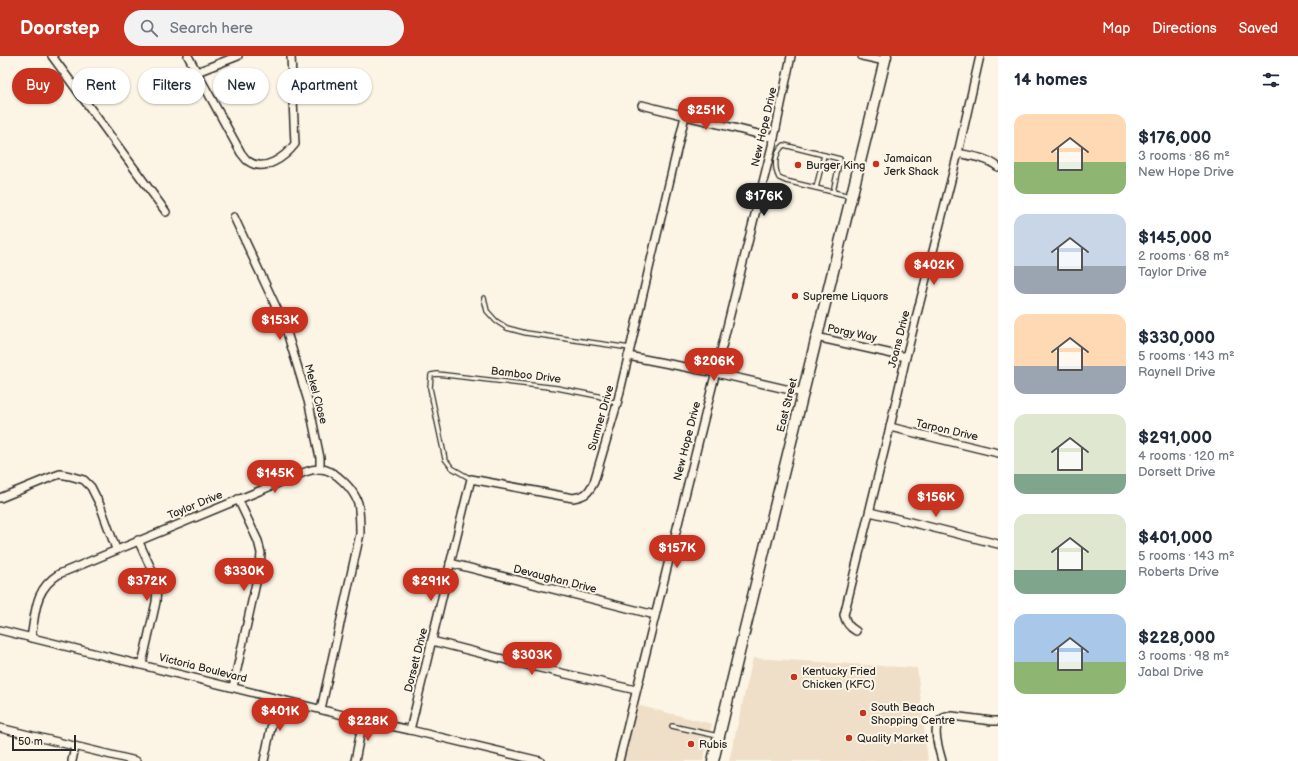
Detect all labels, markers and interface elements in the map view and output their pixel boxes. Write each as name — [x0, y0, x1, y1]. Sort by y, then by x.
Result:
search box — [124, 10, 404, 46]
text: Doorstep — [20, 17, 100, 40]
icon: search — [138, 17, 160, 39]
text: Search here — [170, 19, 253, 38]
text: Map — [1102, 20, 1130, 37]
text: Directions — [1152, 20, 1217, 37]
text: Saved — [1239, 20, 1278, 37]
chip: Buy — [12, 68, 64, 104]
chip: Rent — [72, 68, 130, 104]
chip: Filters — [138, 68, 205, 104]
chip: New — [213, 68, 269, 104]
chip: Apartment — [277, 68, 372, 104]
icon: filters — [1260, 69, 1282, 91]
text: 14 homes — [1014, 70, 1087, 90]
street label: New Hope Drive — [749, 86, 780, 168]
pin: $251K — [678, 97, 734, 131]
text: $251K — [687, 102, 725, 118]
text: $176,000 — [1138, 128, 1211, 148]
icon: home — [1046, 130, 1094, 178]
text: 3 rooms · 86 m² — [1138, 148, 1230, 164]
place label: Jamaican Jerk Shack — [884, 152, 939, 178]
place label: Burger King — [806, 159, 865, 172]
marker: Jamaican Jerk Shack — [871, 159, 881, 169]
marker: Burger King — [793, 160, 803, 170]
text: New Hope Drive — [1138, 164, 1234, 180]
pin: $176K — [736, 183, 792, 217]
text: $176K — [745, 188, 783, 204]
text: $145,000 — [1138, 228, 1212, 248]
icon: home — [1046, 230, 1094, 278]
text: 2 rooms · 68 m² — [1138, 248, 1229, 264]
pin: $402K — [906, 252, 962, 286]
text: $402K — [914, 257, 954, 273]
text: Taylor Drive — [1138, 264, 1207, 280]
place label: Supreme Liquors — [803, 290, 889, 303]
marker: Supreme Liquors — [790, 291, 800, 301]
pin: $153K — [252, 307, 308, 341]
street label: Joans Drive — [886, 309, 912, 369]
text: $153K — [261, 312, 299, 328]
street label: Porgy Way — [826, 321, 878, 345]
text: $330,000 — [1138, 328, 1215, 348]
icon: home — [1046, 330, 1094, 378]
pin: $206K — [686, 348, 742, 382]
text: 5 rooms · 143 m² — [1138, 348, 1235, 364]
text: $206K — [694, 353, 734, 369]
street label: Mekel Close — [302, 363, 330, 426]
street label: Bamboo Drive — [490, 364, 562, 386]
text: Raynell Drive — [1138, 364, 1215, 380]
street label: East Street — [774, 376, 800, 433]
street label: Sumner Drive — [585, 383, 617, 452]
street label: New Hope Drive — [671, 400, 703, 482]
street label: Tarpon Drive — [915, 417, 980, 444]
text: $291,000 — [1138, 428, 1212, 448]
icon: home — [1046, 430, 1094, 478]
text: 4 rooms · 120 m² — [1138, 448, 1235, 464]
pin: $145K — [247, 460, 303, 494]
text: Dorsett Drive — [1138, 464, 1216, 480]
text: $145K — [256, 465, 294, 481]
pin: $156K — [908, 484, 964, 518]
street label: Taylor Drive — [166, 488, 225, 522]
text: $156K — [917, 489, 955, 505]
text: $401,000 — [1138, 528, 1213, 548]
icon: home — [1046, 530, 1094, 578]
pin: $157K — [649, 535, 705, 569]
text: $157K — [658, 540, 696, 556]
text: 5 rooms · 143 m² — [1138, 548, 1235, 564]
pin: $330K — [216, 558, 272, 592]
street label: Devaughan Drive — [512, 562, 599, 596]
text: $330K — [224, 563, 264, 579]
text: Roberts Drive — [1138, 564, 1219, 580]
pin: $372K — [119, 568, 175, 602]
pin: $291K — [403, 568, 459, 602]
text: $372K — [127, 573, 167, 589]
text: $291K — [412, 573, 450, 589]
street label: Dorsett Drive — [402, 626, 430, 693]
text: $228,000 — [1138, 628, 1215, 648]
icon: home — [1046, 630, 1094, 678]
pin: $303K — [504, 642, 560, 676]
text: $303K — [512, 647, 552, 663]
text: 3 rooms · 98 m² — [1138, 648, 1229, 664]
street label: Victoria Boulevard — [158, 651, 248, 685]
text: Jabal Drive — [1138, 664, 1204, 680]
place label: Kentucky Fried Chicken (KFC) — [802, 665, 876, 691]
marker: Kentucky Fried Chicken (KFC) — [789, 672, 799, 682]
pin: $401K — [252, 698, 308, 732]
place label: South Beach Shopping Centre — [871, 701, 956, 727]
text: $401K — [261, 703, 299, 719]
pin: $228K — [340, 708, 396, 742]
marker: South Beach Shopping Centre — [858, 708, 868, 718]
text: $228K — [348, 713, 388, 729]
place label: Quality Market — [857, 732, 929, 745]
scale bar — [12, 733, 76, 752]
marker: Quality Market — [844, 733, 854, 743]
text: 50 m — [18, 735, 43, 748]
place label: Rubis — [699, 738, 728, 751]
marker: Rubis — [686, 739, 696, 749]

